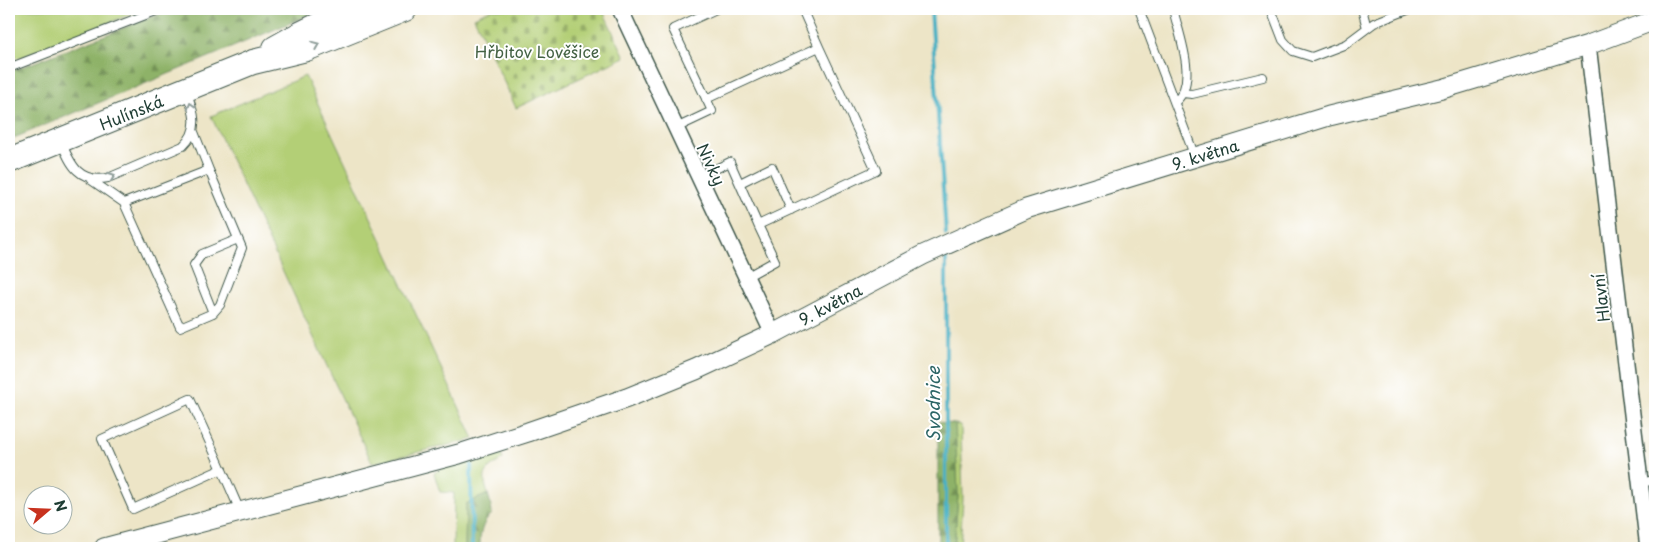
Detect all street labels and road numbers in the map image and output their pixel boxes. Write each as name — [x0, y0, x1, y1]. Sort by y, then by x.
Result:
street label: Hulínská — [95, 88, 167, 136]
street label: 9. května — [1169, 132, 1241, 176]
street label: Nivky — [692, 139, 732, 189]
street label: Hlavní — [1585, 272, 1615, 324]
street label: 9. května — [794, 277, 866, 331]

